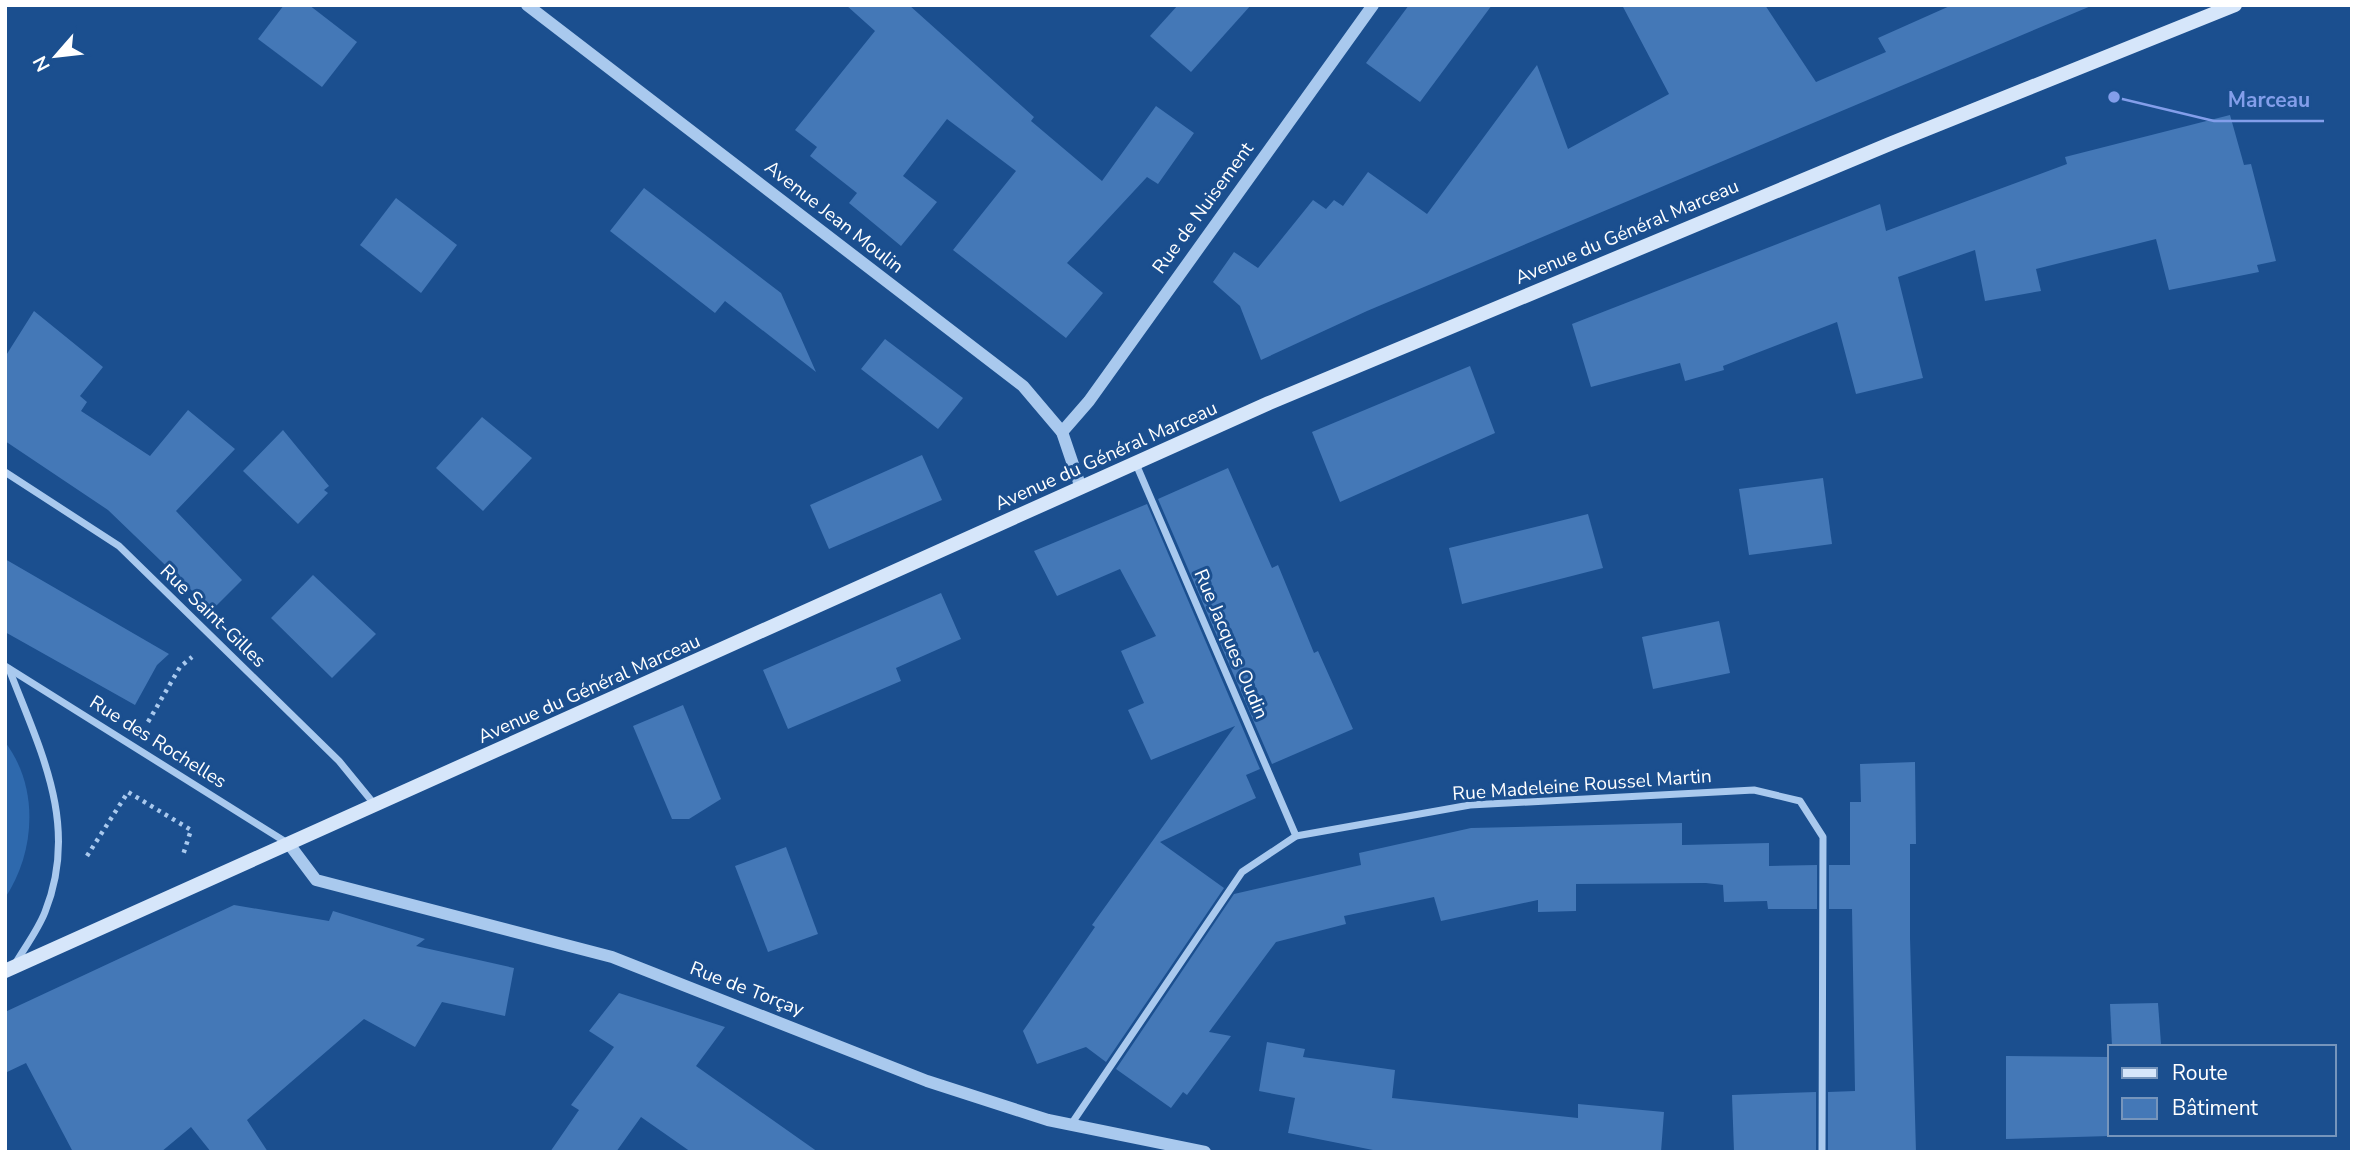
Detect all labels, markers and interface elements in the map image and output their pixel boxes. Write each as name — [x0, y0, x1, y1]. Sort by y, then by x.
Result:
north arrow — [21, 21, 91, 91]
text: N — [27, 51, 57, 76]
callout: Marceau — [2214, 79, 2324, 121]
text: Marceau — [2228, 86, 2310, 114]
street label: Rue de Nuisement — [1146, 137, 1260, 279]
street label: Avenue Jean Moulin — [759, 154, 909, 280]
street label: Avenue du Général Marceau — [1511, 173, 1743, 291]
street label: Avenue du Général Marceau — [991, 395, 1221, 517]
street label: Rue Saint-Gilles — [154, 559, 272, 673]
street label: Rue Jacques Oudin — [1188, 565, 1274, 723]
street label: Avenue du Général Marceau — [474, 628, 704, 750]
street label: Rue des Rochelles — [85, 689, 231, 795]
street label: Rue Madeleine Roussel Martin — [1452, 763, 1712, 807]
street label: Rue de Torçay — [686, 955, 808, 1023]
legend — [2108, 1045, 2336, 1136]
text: Route — [2172, 1059, 2228, 1087]
text: Bâtiment — [2172, 1094, 2259, 1122]

